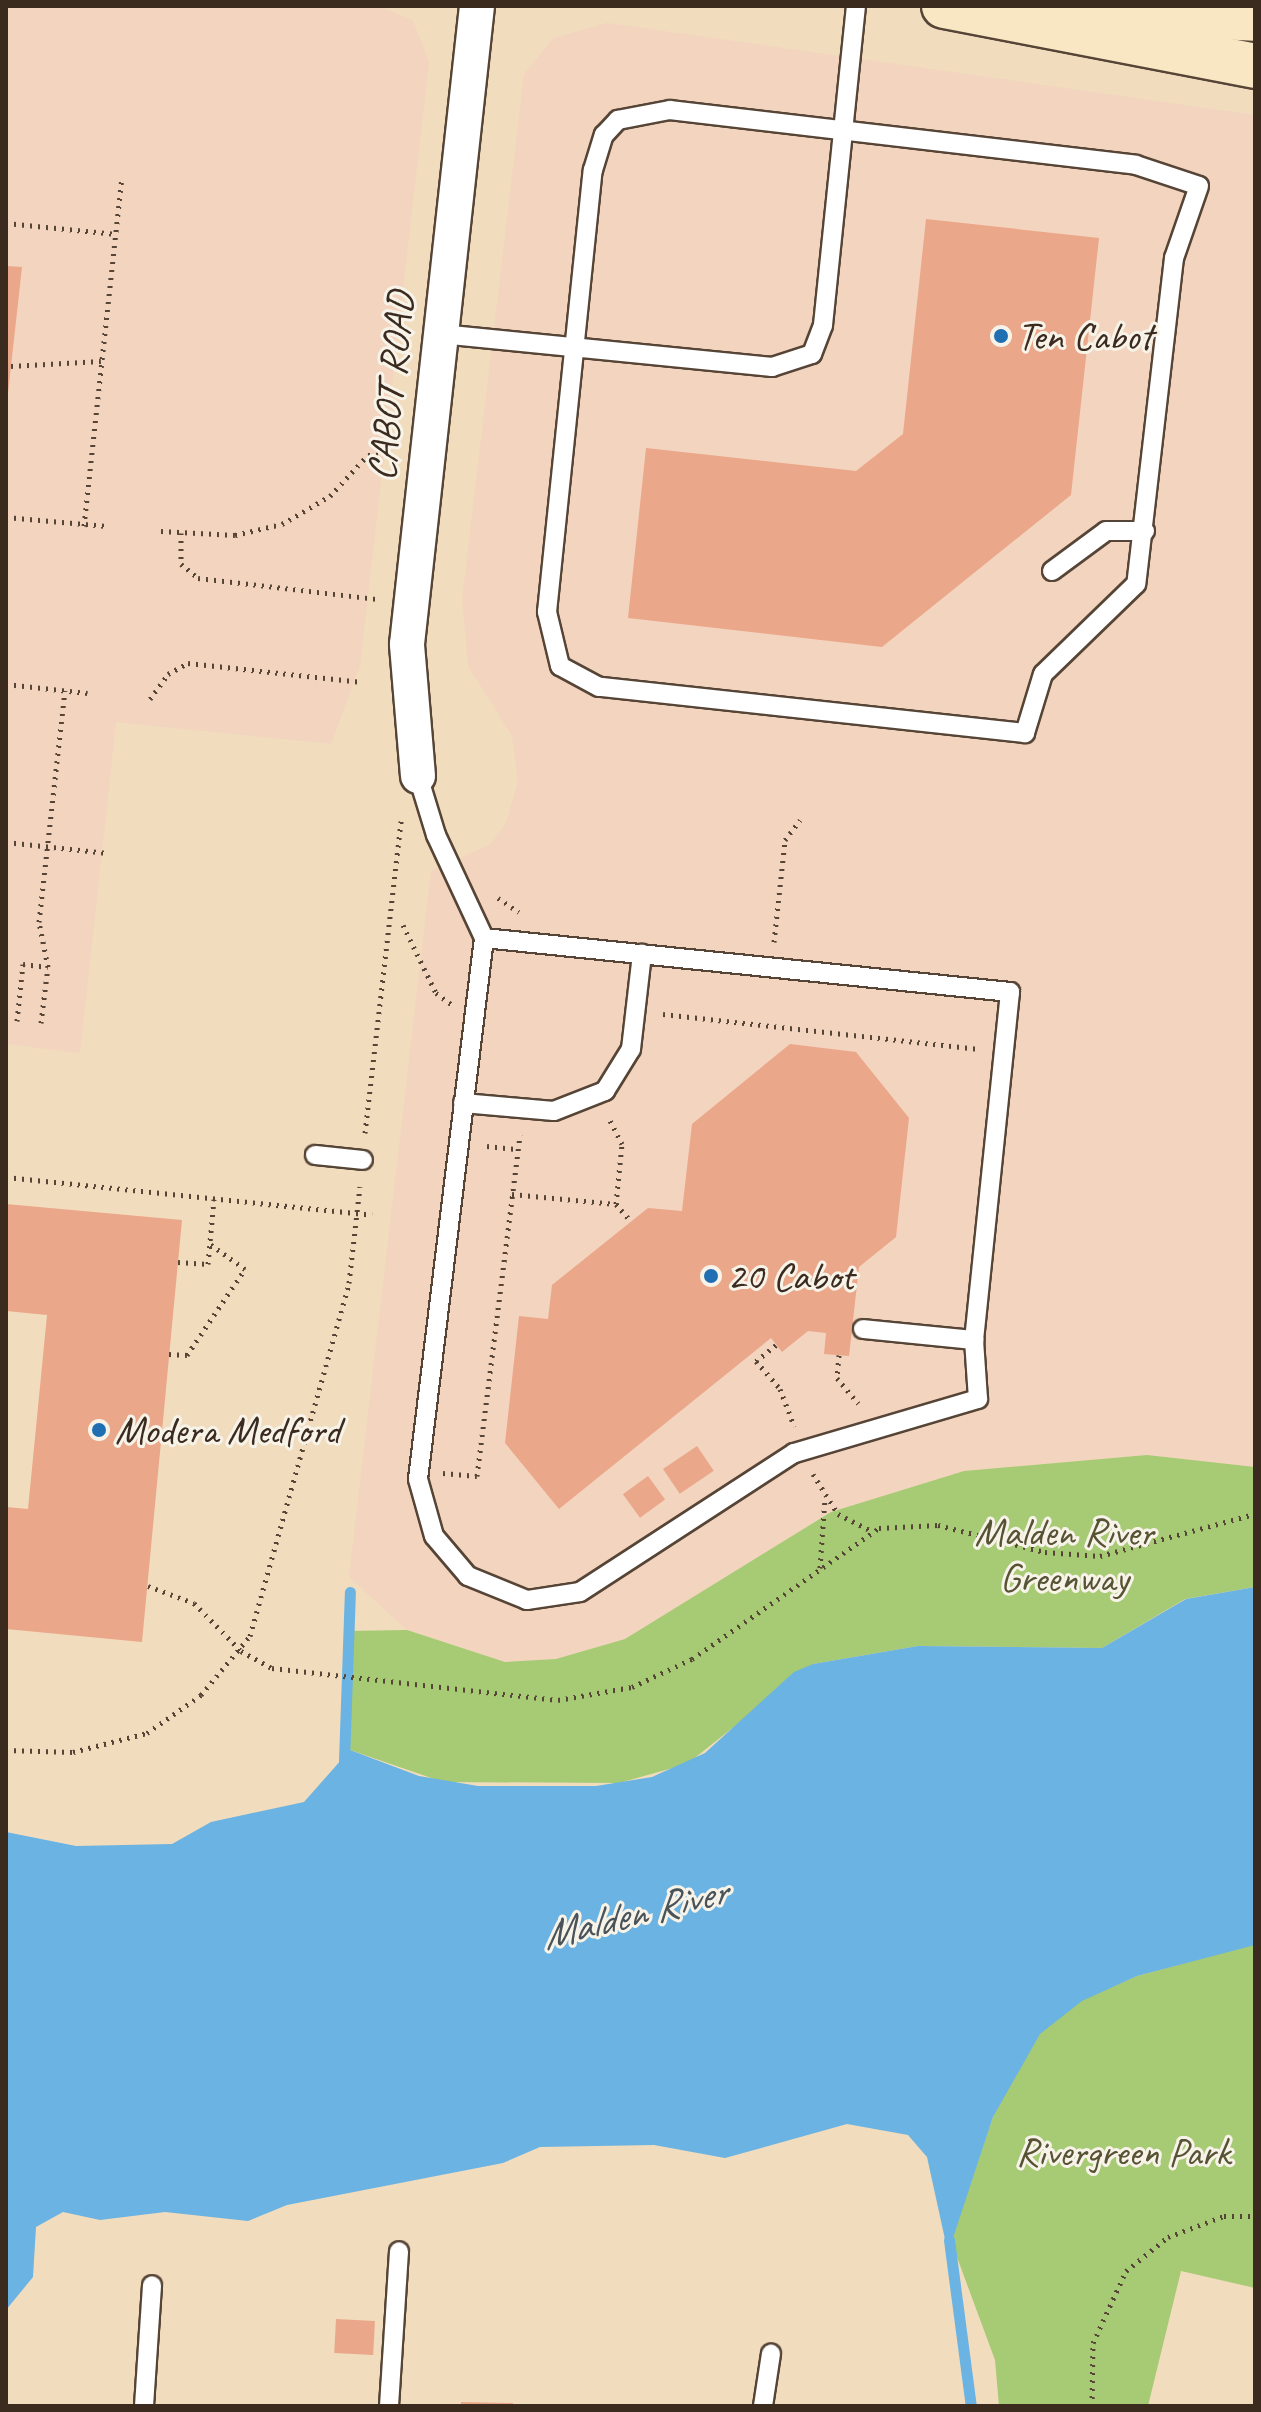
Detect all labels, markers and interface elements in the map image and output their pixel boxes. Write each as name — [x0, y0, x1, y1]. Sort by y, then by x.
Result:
street label: CABOT ROAD — [357, 289, 425, 483]
place label: Ten Cabot — [1017, 312, 1154, 360]
marker: Ten Cabot — [992, 327, 1010, 345]
place label: 20 Cabot — [727, 1252, 854, 1300]
marker: 20 Cabot — [702, 1267, 720, 1285]
place label: Modera Medford — [115, 1406, 341, 1454]
marker: Modera Medford — [90, 1421, 108, 1439]
park label: Malden River Greenway — [974, 1508, 1154, 1602]
water label: Malden River — [536, 1867, 732, 1961]
park label: Rivergreen Park — [1015, 2128, 1231, 2176]

